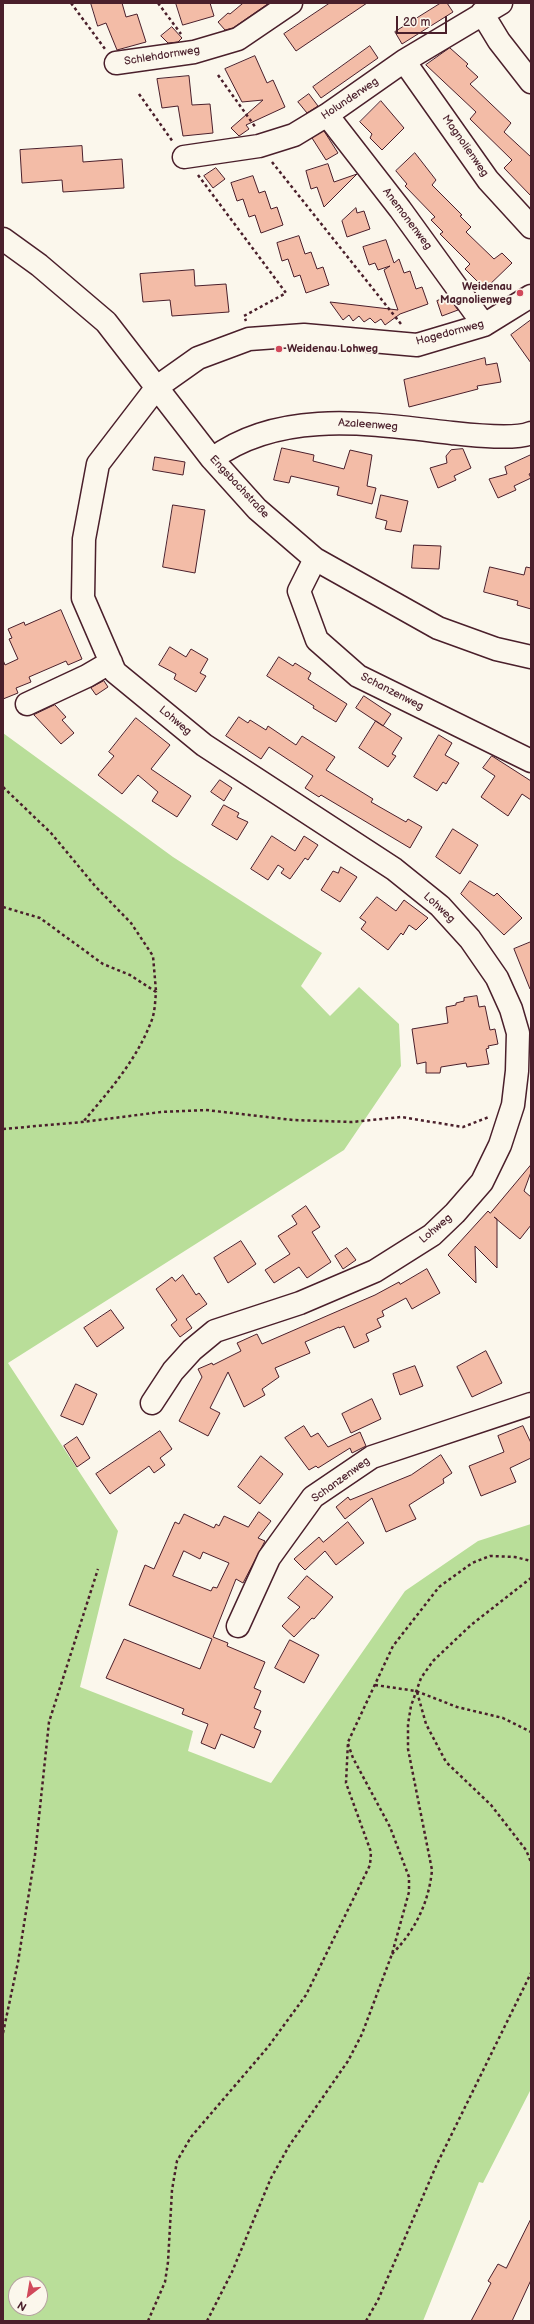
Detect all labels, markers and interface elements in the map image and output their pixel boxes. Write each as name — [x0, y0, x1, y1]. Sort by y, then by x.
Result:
scale bar — [398, 8, 449, 34]
text: 20 m — [403, 15, 430, 30]
street label: Schlehdornweg — [123, 44, 201, 68]
street label: Holunderweg — [319, 75, 381, 123]
street label: Magnolienweg — [439, 113, 491, 179]
street label: Anemonenweg — [380, 186, 434, 252]
place label: Weidenau Magnolienweg — [440, 280, 512, 306]
marker: Weidenau Magnolienweg — [515, 288, 525, 298]
street label: Hagedornweg — [414, 318, 486, 348]
place label: Weidenau Lohweg — [287, 342, 378, 356]
marker: Weidenau Lohweg — [274, 344, 284, 354]
street label: Azaleenweg — [338, 416, 398, 434]
street label: Engsbachstraße — [207, 453, 271, 521]
street label: Schanzenweg — [358, 670, 426, 714]
street label: Lohweg — [156, 704, 194, 738]
street label: Lohweg — [420, 890, 458, 926]
street label: Lohweg — [417, 1212, 455, 1246]
street label: Schanzenweg — [309, 1454, 373, 1506]
north arrow — [8, 2276, 48, 2316]
text: N — [15, 2298, 29, 2314]

